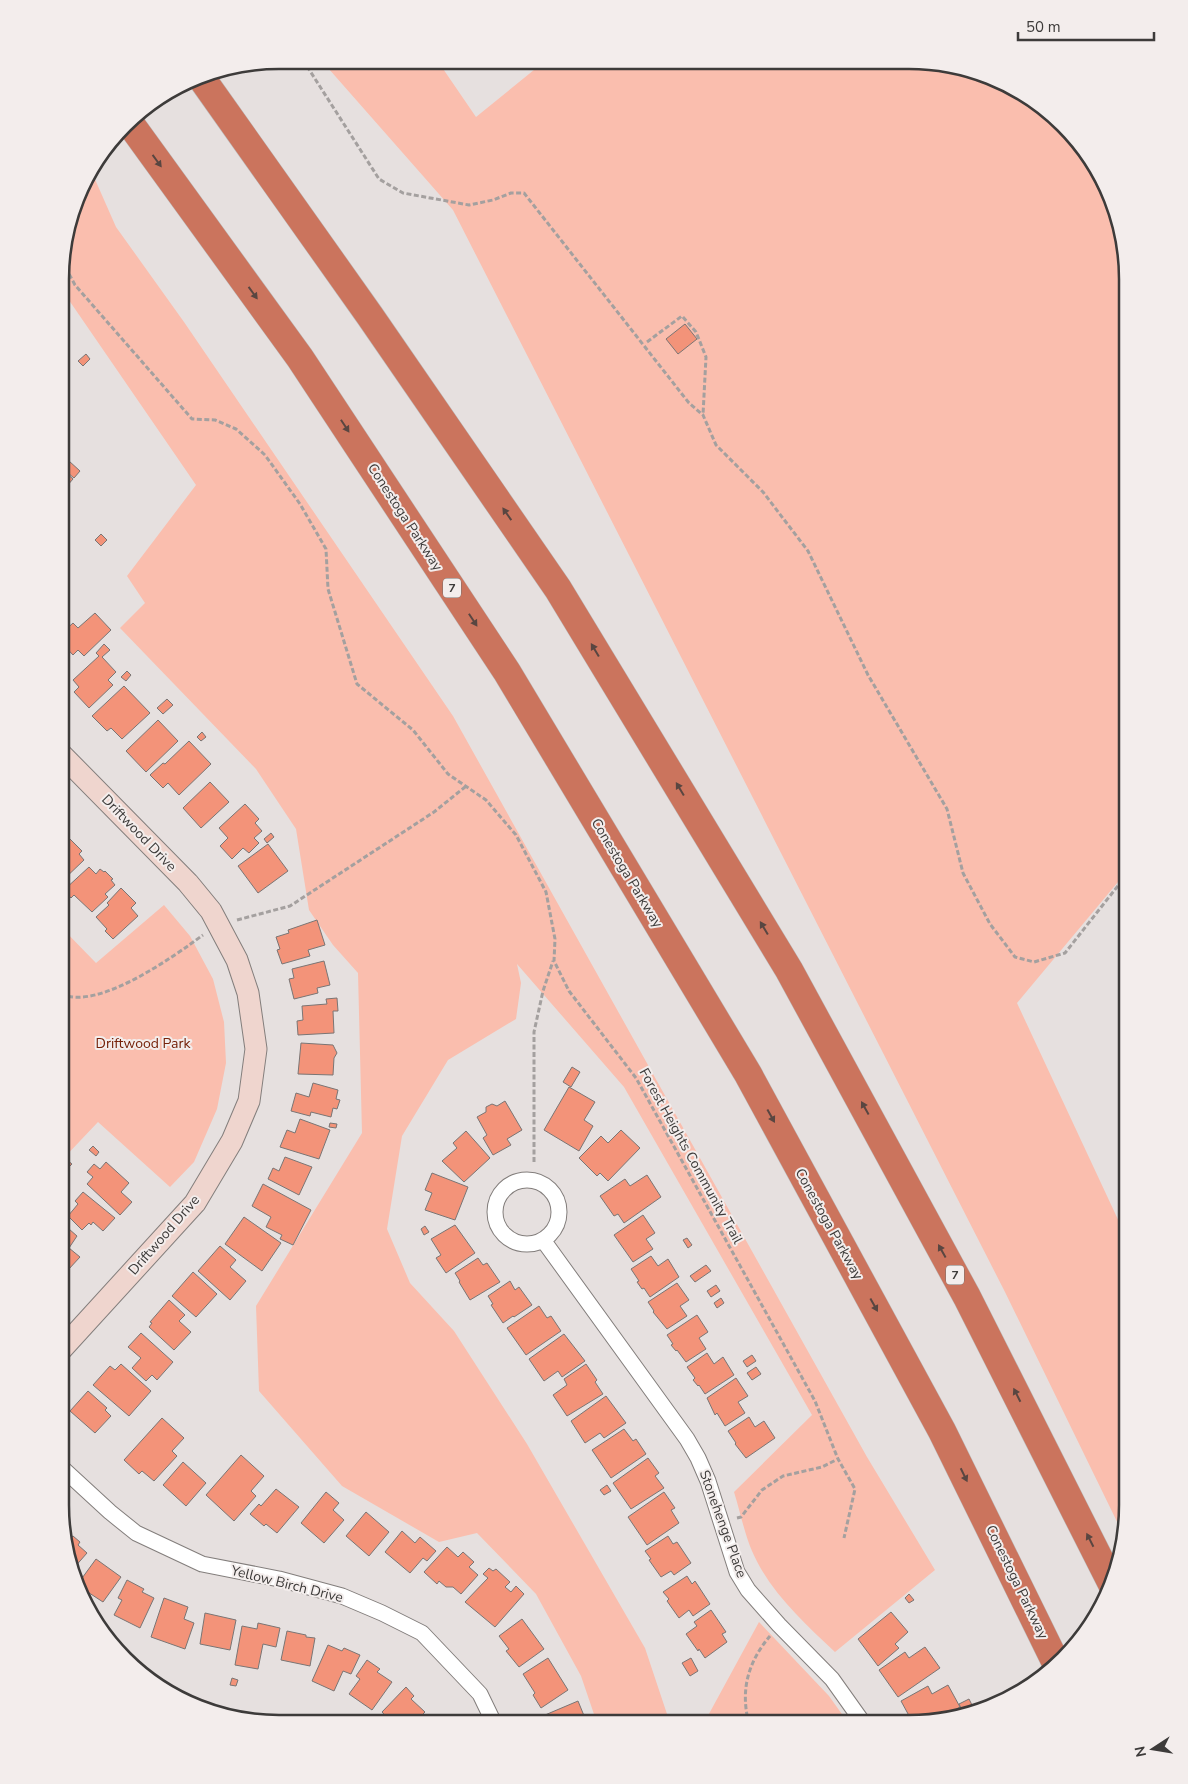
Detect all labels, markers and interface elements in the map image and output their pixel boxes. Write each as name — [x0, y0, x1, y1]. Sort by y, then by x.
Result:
scale bar — [1018, 10, 1154, 42]
text: 50 m — [1026, 17, 1061, 37]
one-way arrow — [152, 154, 162, 168]
one-way arrow — [248, 286, 258, 300]
one-way arrow — [340, 419, 350, 433]
street label: Conestoga Parkway — [363, 460, 447, 575]
one-way arrow — [502, 508, 512, 521]
road number: 7 — [443, 578, 461, 598]
one-way arrow — [469, 614, 478, 627]
one-way arrow — [591, 644, 600, 657]
one-way arrow — [675, 783, 684, 796]
street label: Driftwood Drive — [97, 790, 181, 876]
street label: Conestoga Parkway — [587, 815, 668, 932]
one-way arrow — [759, 922, 769, 935]
park label: Driftwood Park — [96, 1034, 191, 1053]
street label: Forest Heights Community Trail — [635, 1065, 748, 1248]
one-way arrow — [860, 1102, 869, 1115]
one-way arrow — [767, 1109, 775, 1124]
street label: Conestoga Parkway — [791, 1165, 868, 1284]
street label: Driftwood Drive — [124, 1191, 204, 1279]
one-way arrow — [938, 1244, 946, 1258]
road number: 7 — [946, 1266, 964, 1284]
one-way arrow — [870, 1298, 878, 1313]
one-way arrow — [1013, 1388, 1021, 1403]
street label: Stonehenge Place — [695, 1467, 751, 1581]
one-way arrow — [960, 1468, 968, 1482]
street label: Conestoga Parkway — [981, 1522, 1053, 1643]
one-way arrow — [1086, 1533, 1094, 1548]
street label: Yellow Birch Drive — [228, 1561, 345, 1607]
north arrow — [1128, 1724, 1178, 1774]
text: N — [1130, 1744, 1151, 1759]

